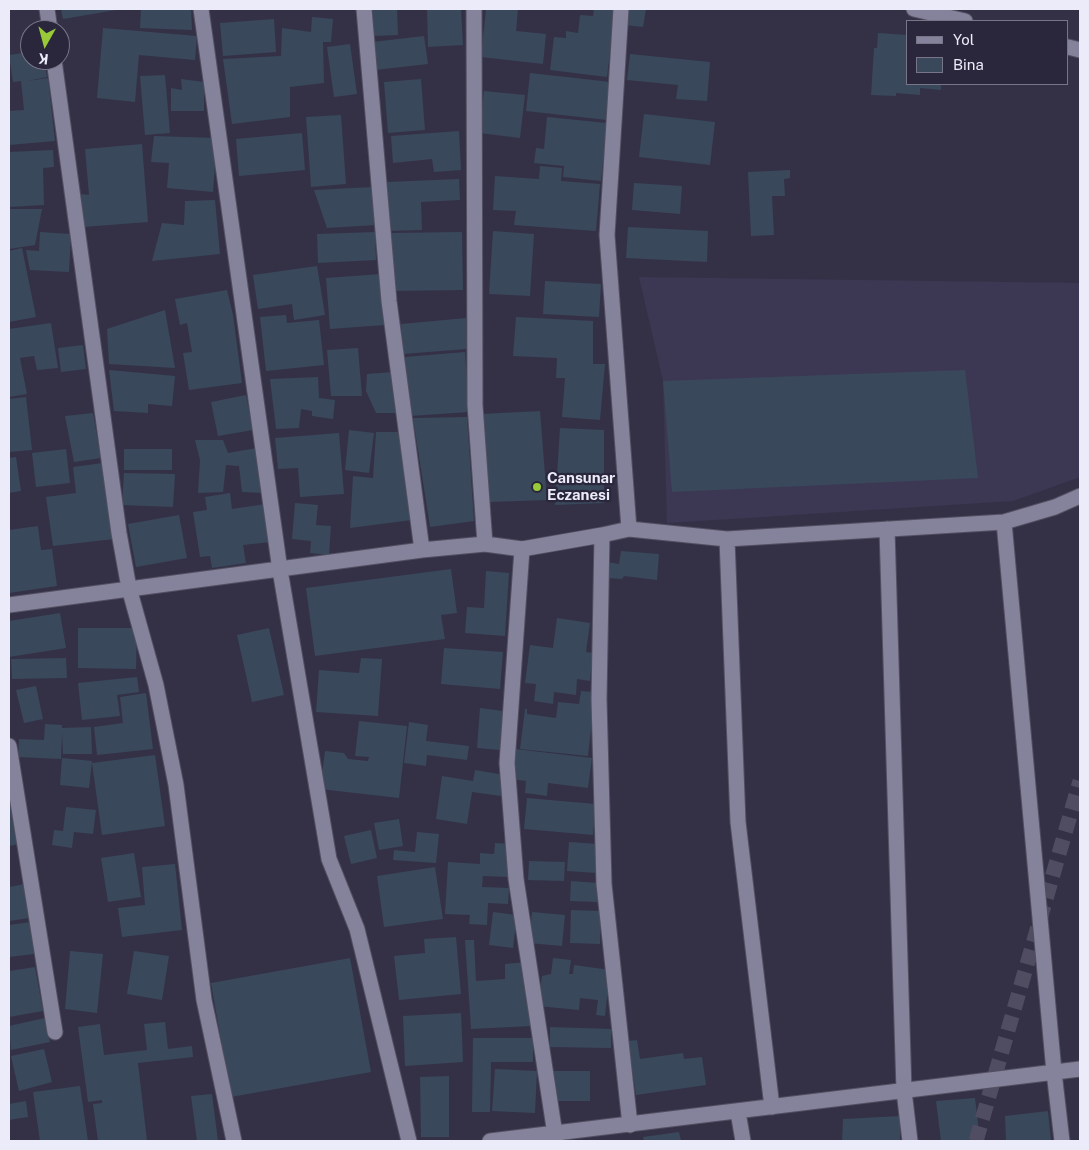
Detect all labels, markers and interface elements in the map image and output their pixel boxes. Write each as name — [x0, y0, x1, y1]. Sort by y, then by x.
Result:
north arrow — [20, 20, 70, 70]
legend — [906, 20, 1069, 85]
text: Yol — [953, 31, 974, 48]
text: K — [37, 50, 49, 67]
text: Bina — [953, 56, 984, 73]
place label: Cansunar Eczanesi — [547, 469, 615, 504]
marker: Cansunar Eczanesi — [531, 481, 543, 493]

